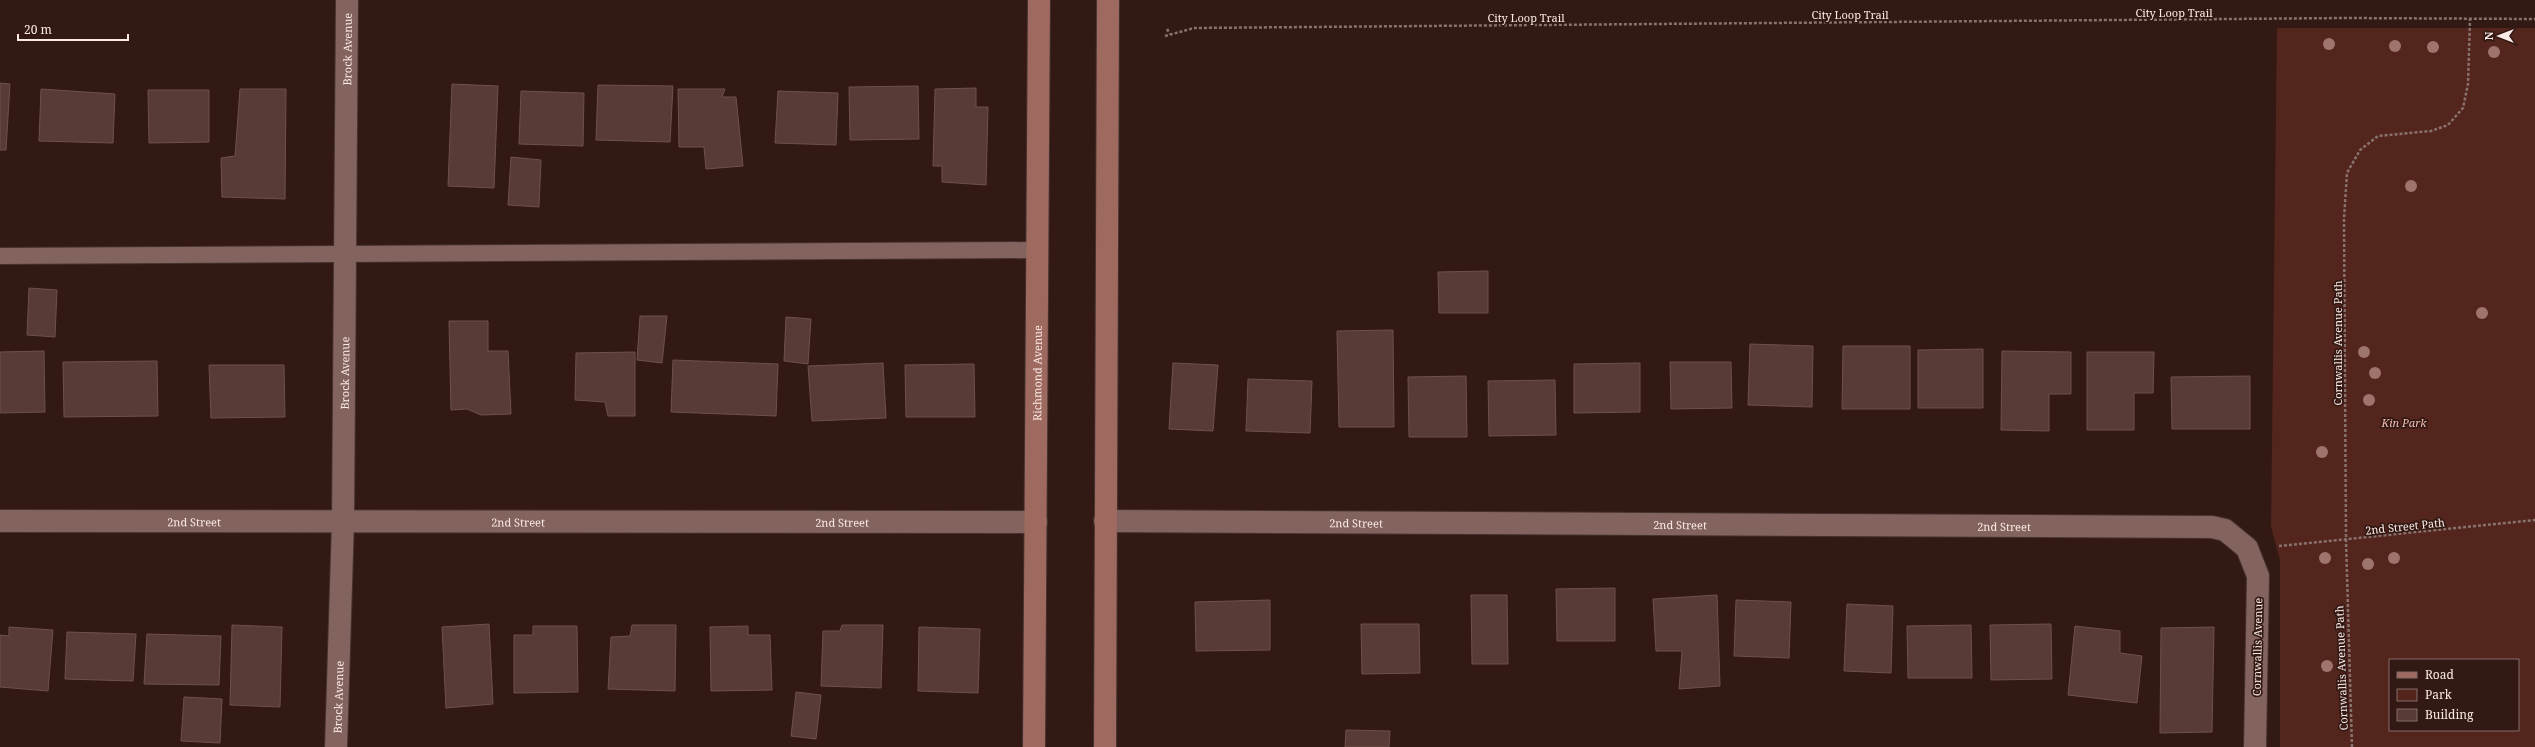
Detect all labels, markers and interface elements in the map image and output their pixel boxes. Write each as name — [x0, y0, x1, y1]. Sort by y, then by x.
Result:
street label: City Loop Trail — [2135, 5, 2213, 20]
street label: City Loop Trail — [1811, 7, 1889, 22]
street label: City Loop Trail — [1487, 10, 1565, 25]
street label: Brock Avenue — [339, 13, 354, 86]
scale bar — [18, 16, 128, 42]
north arrow — [2479, 16, 2519, 56]
text: 20 m — [24, 21, 52, 38]
text: N — [2481, 31, 2496, 40]
street label: Cornwallis Avenue Path — [2330, 280, 2345, 406]
street label: Richmond Avenue — [1029, 325, 1044, 421]
street label: Brock Avenue — [336, 337, 352, 410]
park label: Kin Park — [2380, 415, 2427, 430]
street label: 2nd Street — [167, 514, 221, 529]
street label: 2nd Street — [491, 514, 545, 529]
street label: 2nd Street — [815, 514, 869, 529]
street label: 2nd Street Path — [2364, 514, 2446, 538]
street label: 2nd Street — [1329, 515, 1383, 530]
street label: 2nd Street — [1653, 516, 1707, 532]
street label: 2nd Street — [1977, 518, 2031, 534]
street label: Cornwallis Avenue — [2249, 598, 2265, 696]
street label: Cornwallis Avenue Path — [2331, 605, 2351, 731]
legend — [2389, 659, 2519, 731]
street label: Brock Avenue — [329, 660, 346, 734]
text: Road — [2425, 666, 2455, 683]
text: Park — [2425, 686, 2453, 703]
text: Building — [2425, 706, 2474, 723]

